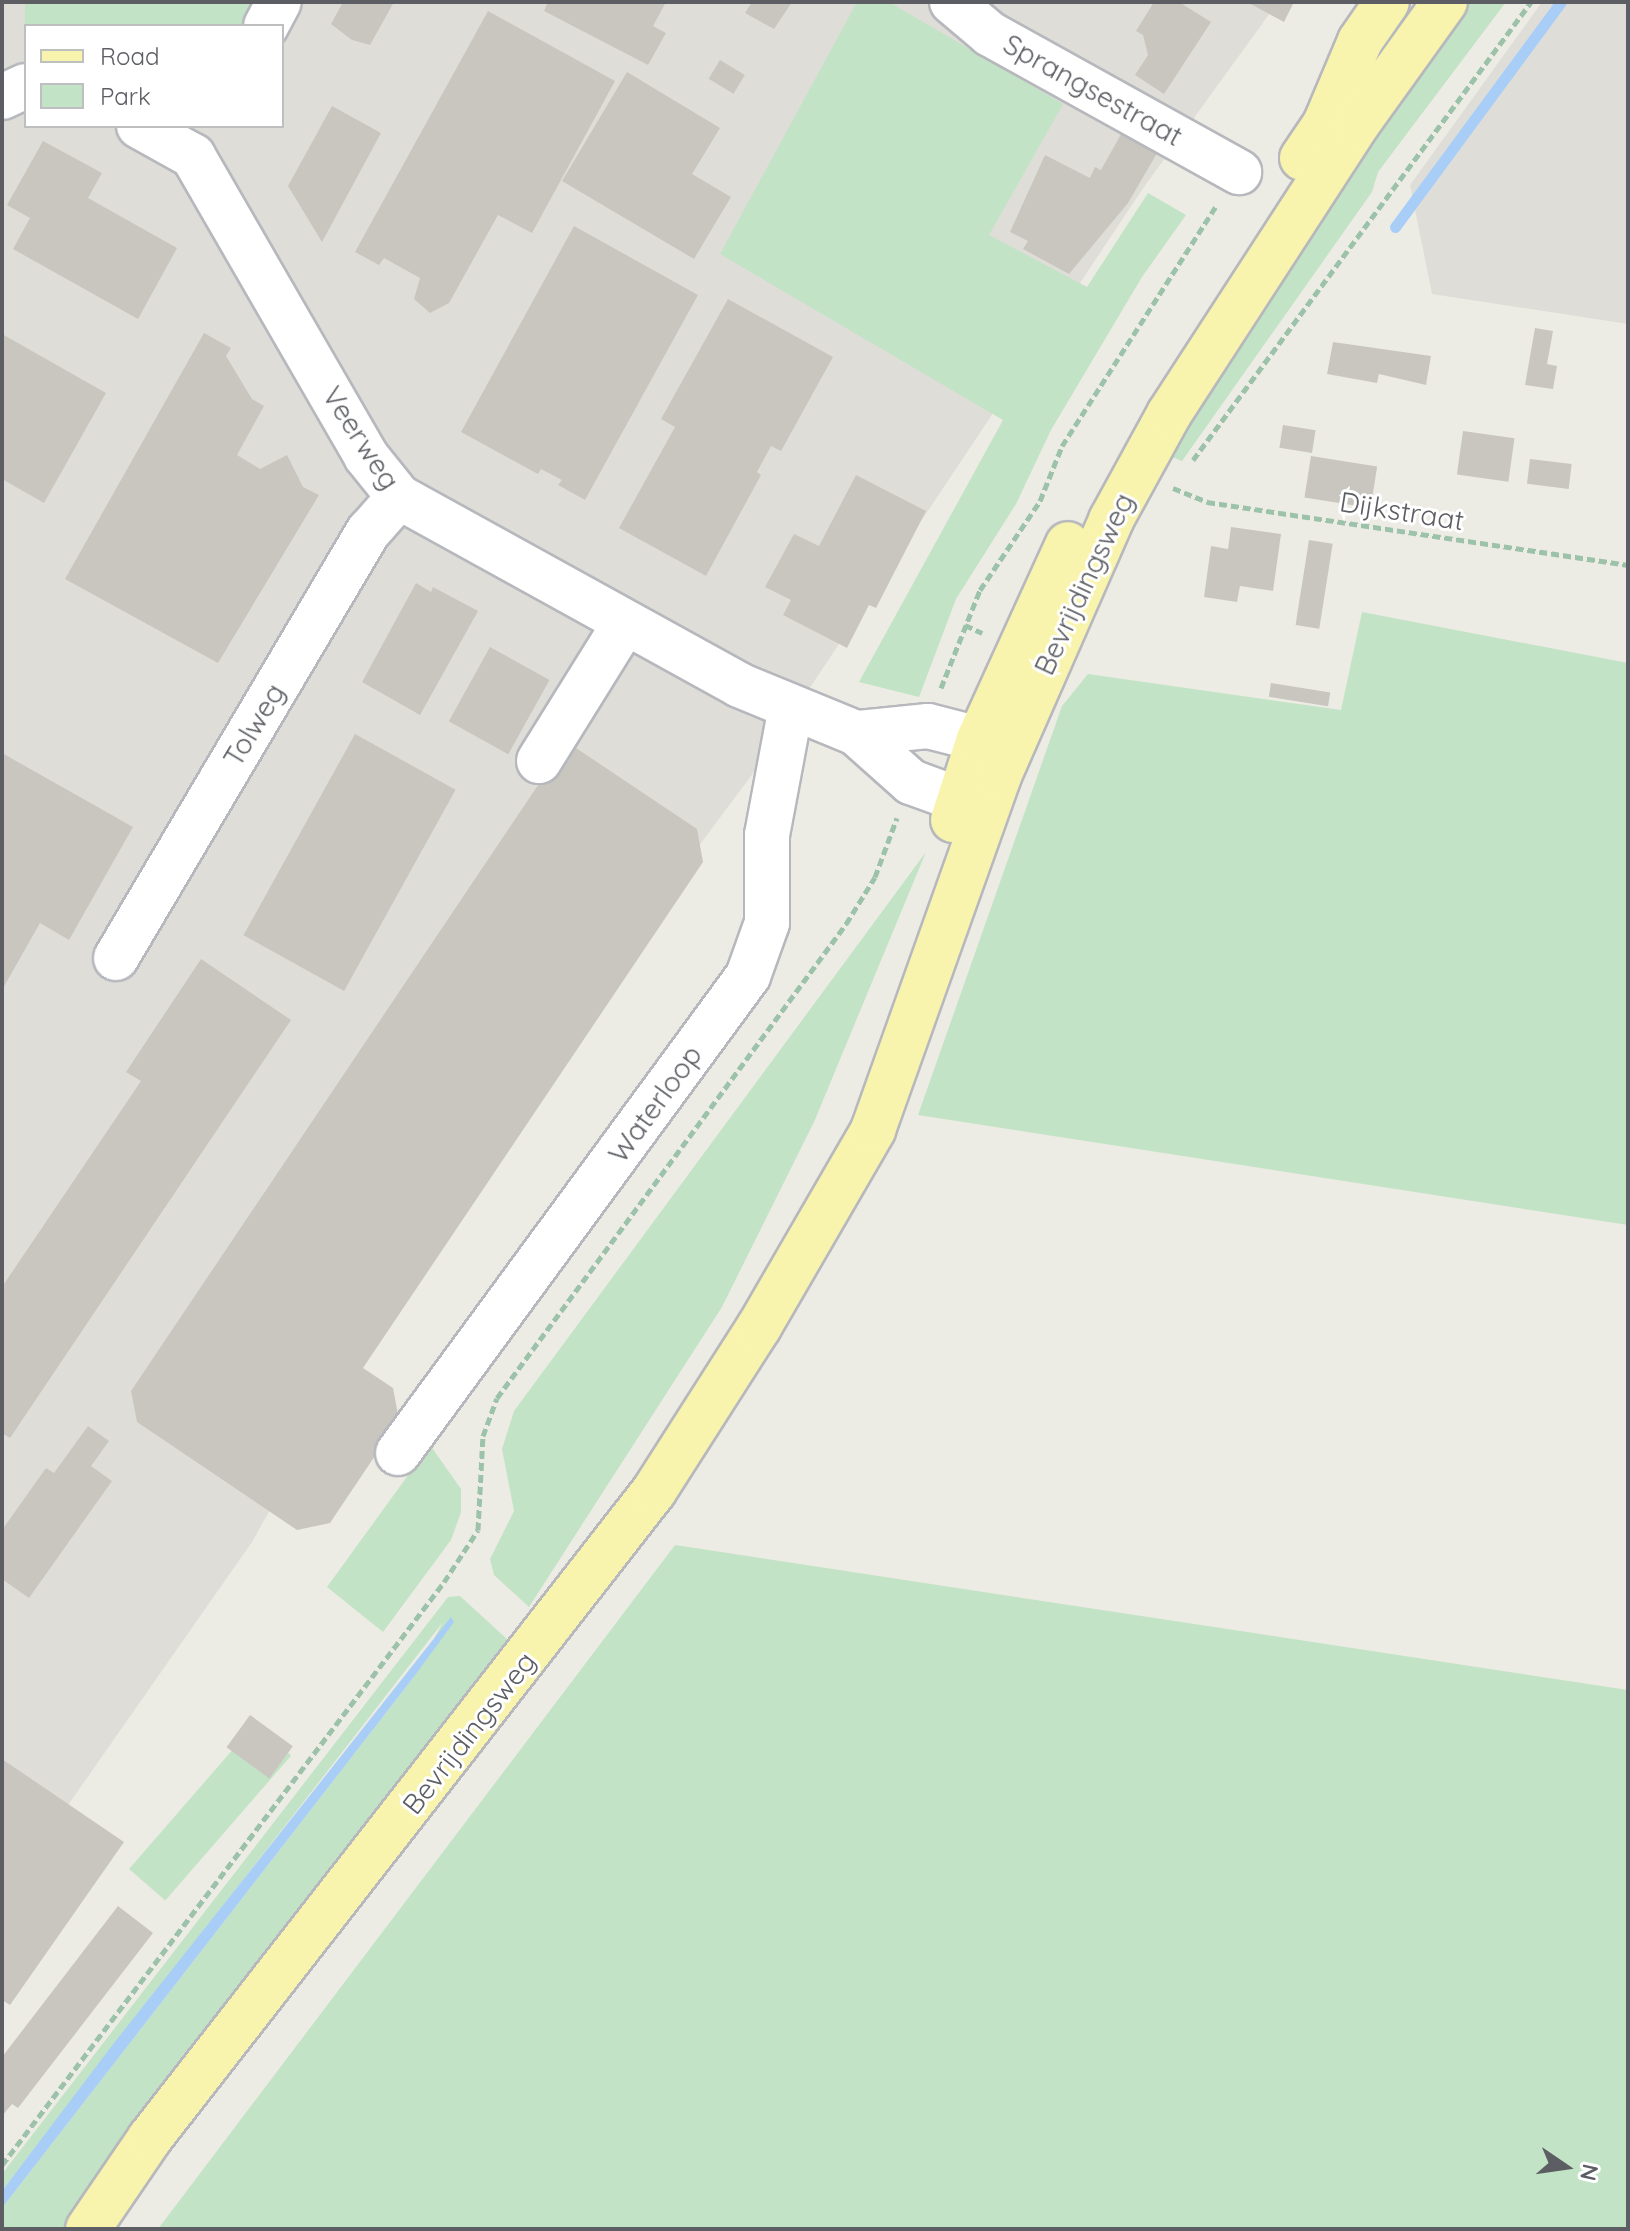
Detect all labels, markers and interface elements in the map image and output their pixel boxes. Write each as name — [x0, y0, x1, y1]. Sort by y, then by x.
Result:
legend — [24, 24, 284, 128]
street label: Sprangsestraat — [998, 27, 1188, 153]
text: Road — [100, 41, 160, 71]
text: Park — [100, 81, 151, 111]
street label: Veerweg — [315, 380, 407, 496]
street label: Dijkstraat — [1337, 485, 1467, 537]
street label: Bevrijdingsweg — [1027, 488, 1141, 680]
street label: Tolweg — [216, 677, 292, 773]
street label: Waterloop — [601, 1039, 709, 1169]
street label: Bevrijdingsweg — [395, 1645, 543, 1821]
north arrow — [1526, 2127, 1606, 2207]
text: N — [1574, 2161, 1605, 2183]

